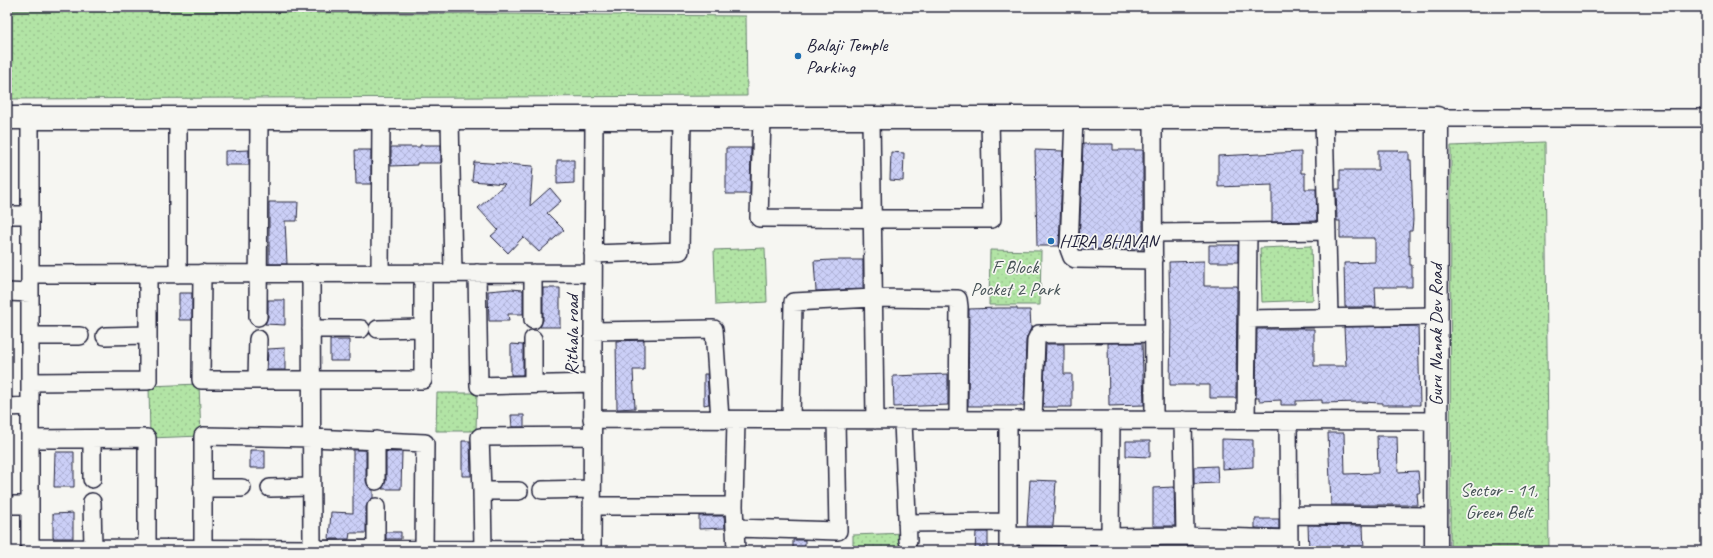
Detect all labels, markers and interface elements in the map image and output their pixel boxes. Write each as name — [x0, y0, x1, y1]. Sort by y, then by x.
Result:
place label: Balaji Temple Parking — [806, 33, 889, 79]
marker: Balaji Temple Parking — [793, 51, 803, 61]
place label: HIRA BHAVAN — [1059, 229, 1161, 253]
marker: HIRA BHAVAN — [1046, 236, 1056, 246]
park label: F Block Pocket 2 Park — [971, 255, 1061, 301]
street label: Guru Nanak Dev Road — [1424, 260, 1448, 406]
street label: Rithala road — [560, 291, 584, 375]
park label: Sector - 11, Green Belt — [1460, 478, 1538, 524]

